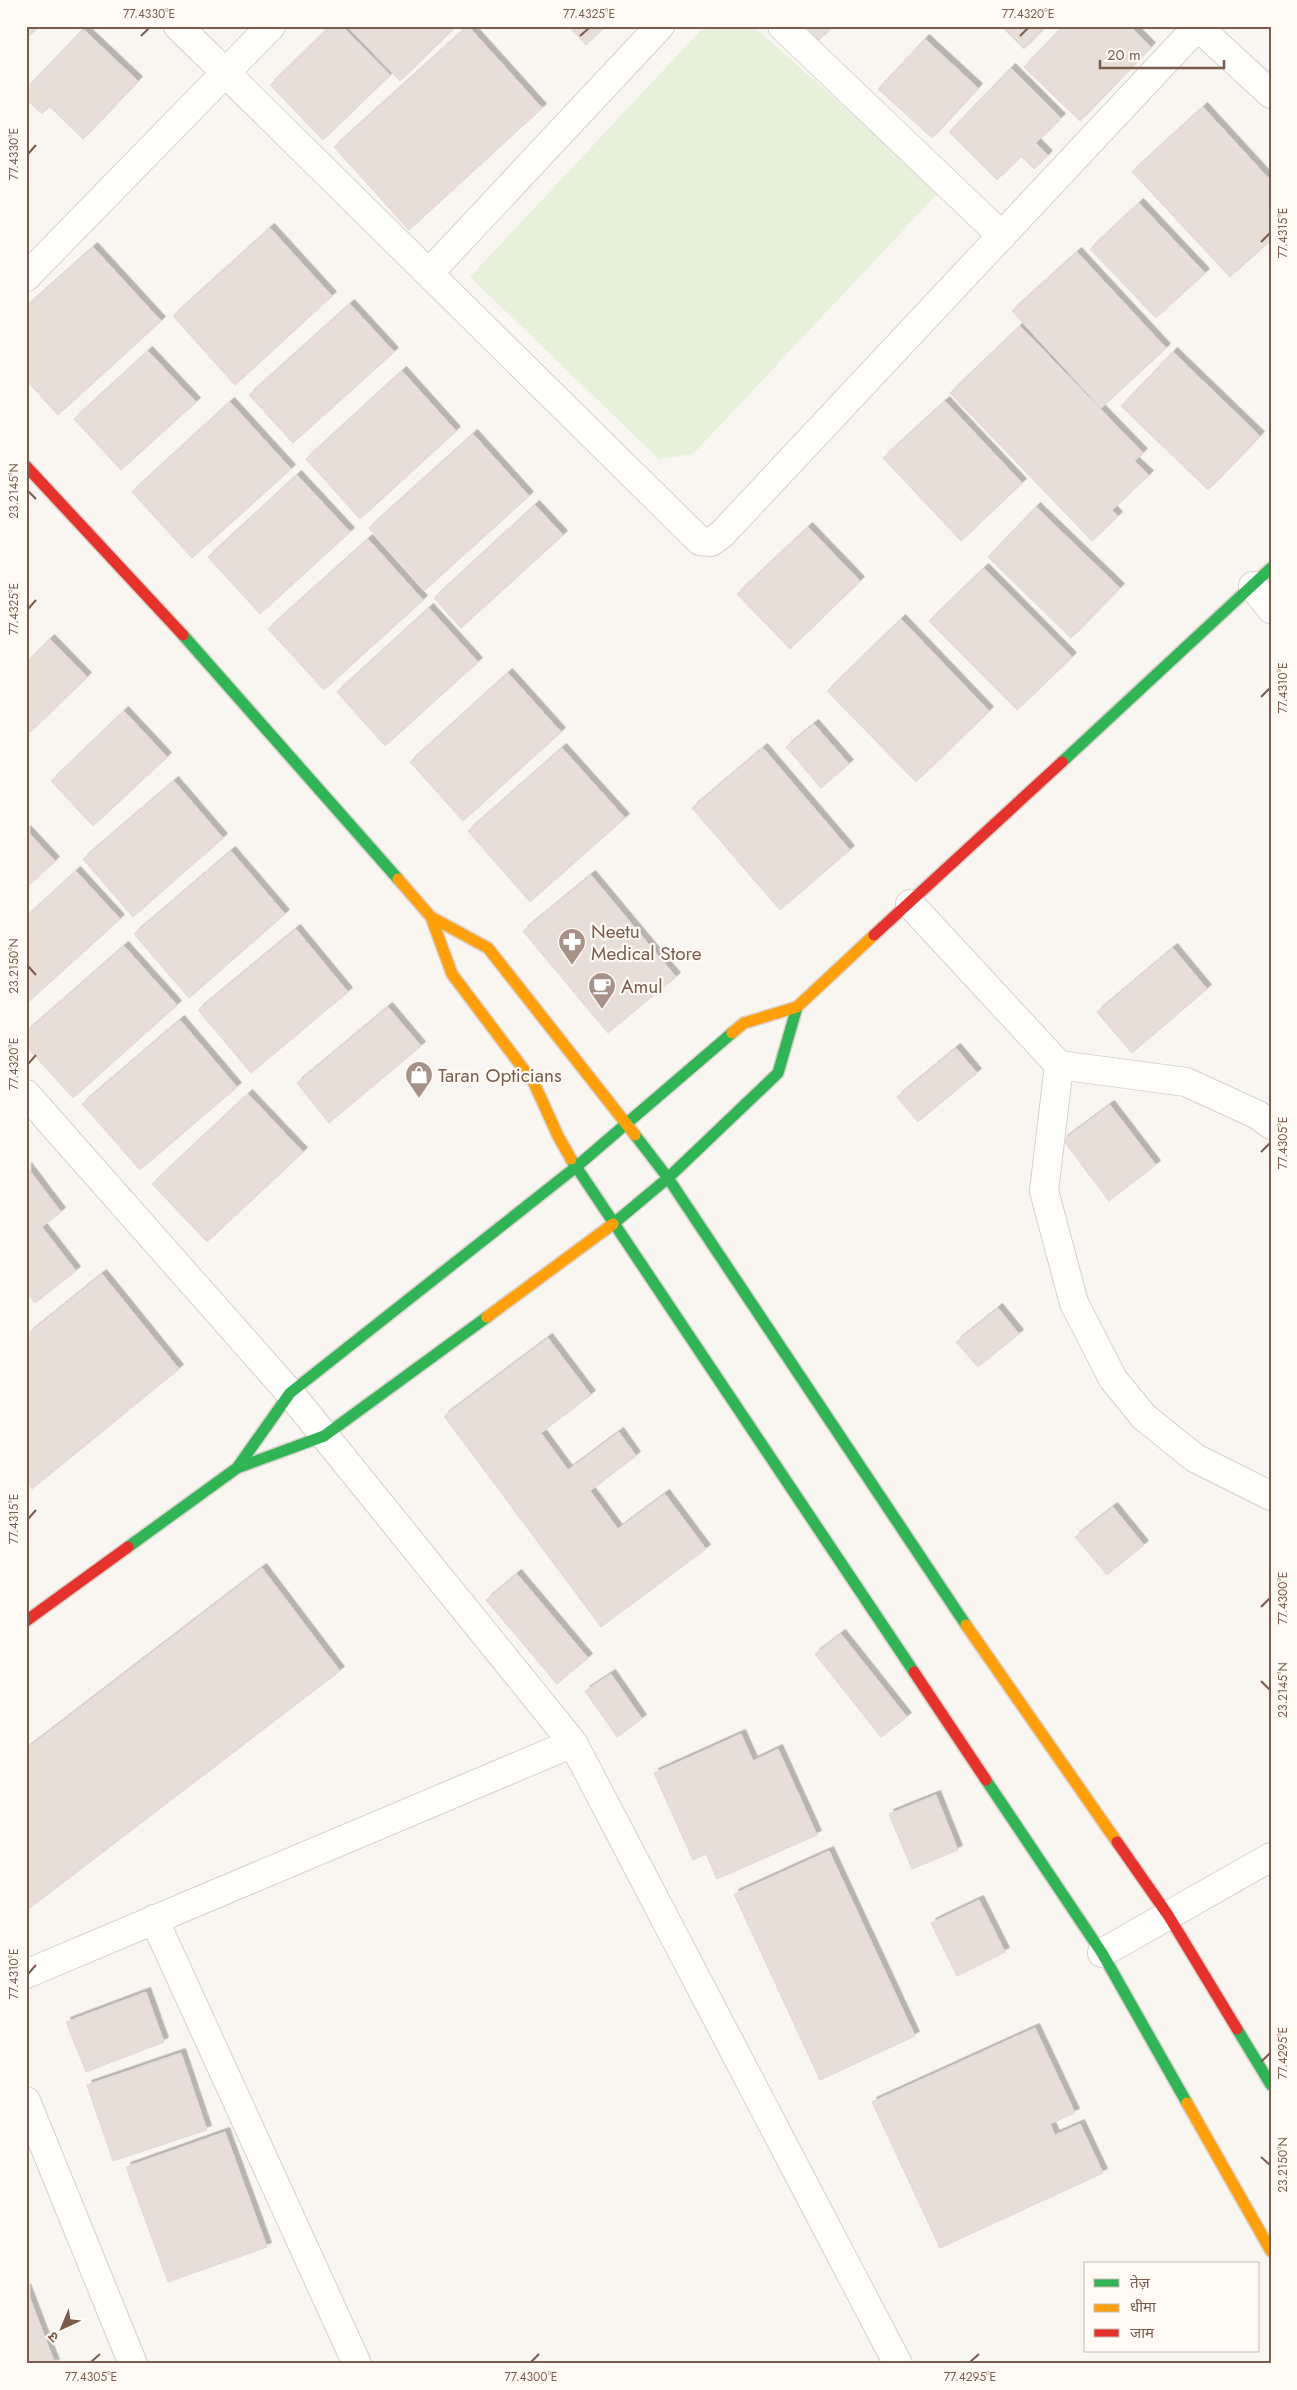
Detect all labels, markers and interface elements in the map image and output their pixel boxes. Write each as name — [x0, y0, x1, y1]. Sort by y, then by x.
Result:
text: 77.4330°E — [123, 5, 175, 23]
text: 77.4325°E — [563, 5, 615, 23]
text: 77.4320°E — [1002, 5, 1054, 23]
scale bar — [1100, 38, 1223, 70]
text: 20 m — [1107, 44, 1141, 66]
text: 77.4330°E — [5, 128, 23, 180]
text: 77.4315°E — [1274, 208, 1292, 258]
text: 23.2145°N — [5, 463, 23, 519]
text: 77.4325°E — [5, 583, 23, 635]
text: 77.4310°E — [1274, 662, 1292, 714]
place label: Neetu Medical Store — [591, 918, 702, 967]
pharmacy icon: Neetu Medical Store — [557, 927, 587, 966]
text: 23.2150°N — [5, 938, 23, 994]
cafe icon: Amul — [587, 971, 617, 1010]
place label: Amul — [621, 973, 663, 1000]
text: 77.4320°E — [5, 1038, 23, 1090]
shop icon: Taran Opticians — [404, 1060, 434, 1099]
place label: Taran Opticians — [438, 1062, 562, 1089]
text: 77.4305°E — [1274, 1117, 1292, 1169]
text: 77.4315°E — [5, 1494, 23, 1544]
text: 77.4300°E — [1274, 1572, 1292, 1624]
text: 23.2145°N — [1274, 1662, 1292, 1718]
text: 77.4310°E — [5, 1948, 23, 2000]
text: 77.4295°E — [1274, 2027, 1292, 2079]
text: 23.2150°N — [1274, 2137, 1292, 2193]
legend — [1084, 2262, 1260, 2352]
text: तेज़ — [1130, 2272, 1151, 2294]
text: धीमा — [1130, 2296, 1157, 2318]
north arrow — [38, 2302, 88, 2352]
text: जाम — [1130, 2322, 1155, 2344]
text: उ — [42, 2327, 63, 2347]
text: 77.4305°E — [65, 2368, 117, 2386]
text: 77.4300°E — [505, 2368, 557, 2386]
text: 77.4295°E — [944, 2368, 996, 2386]

